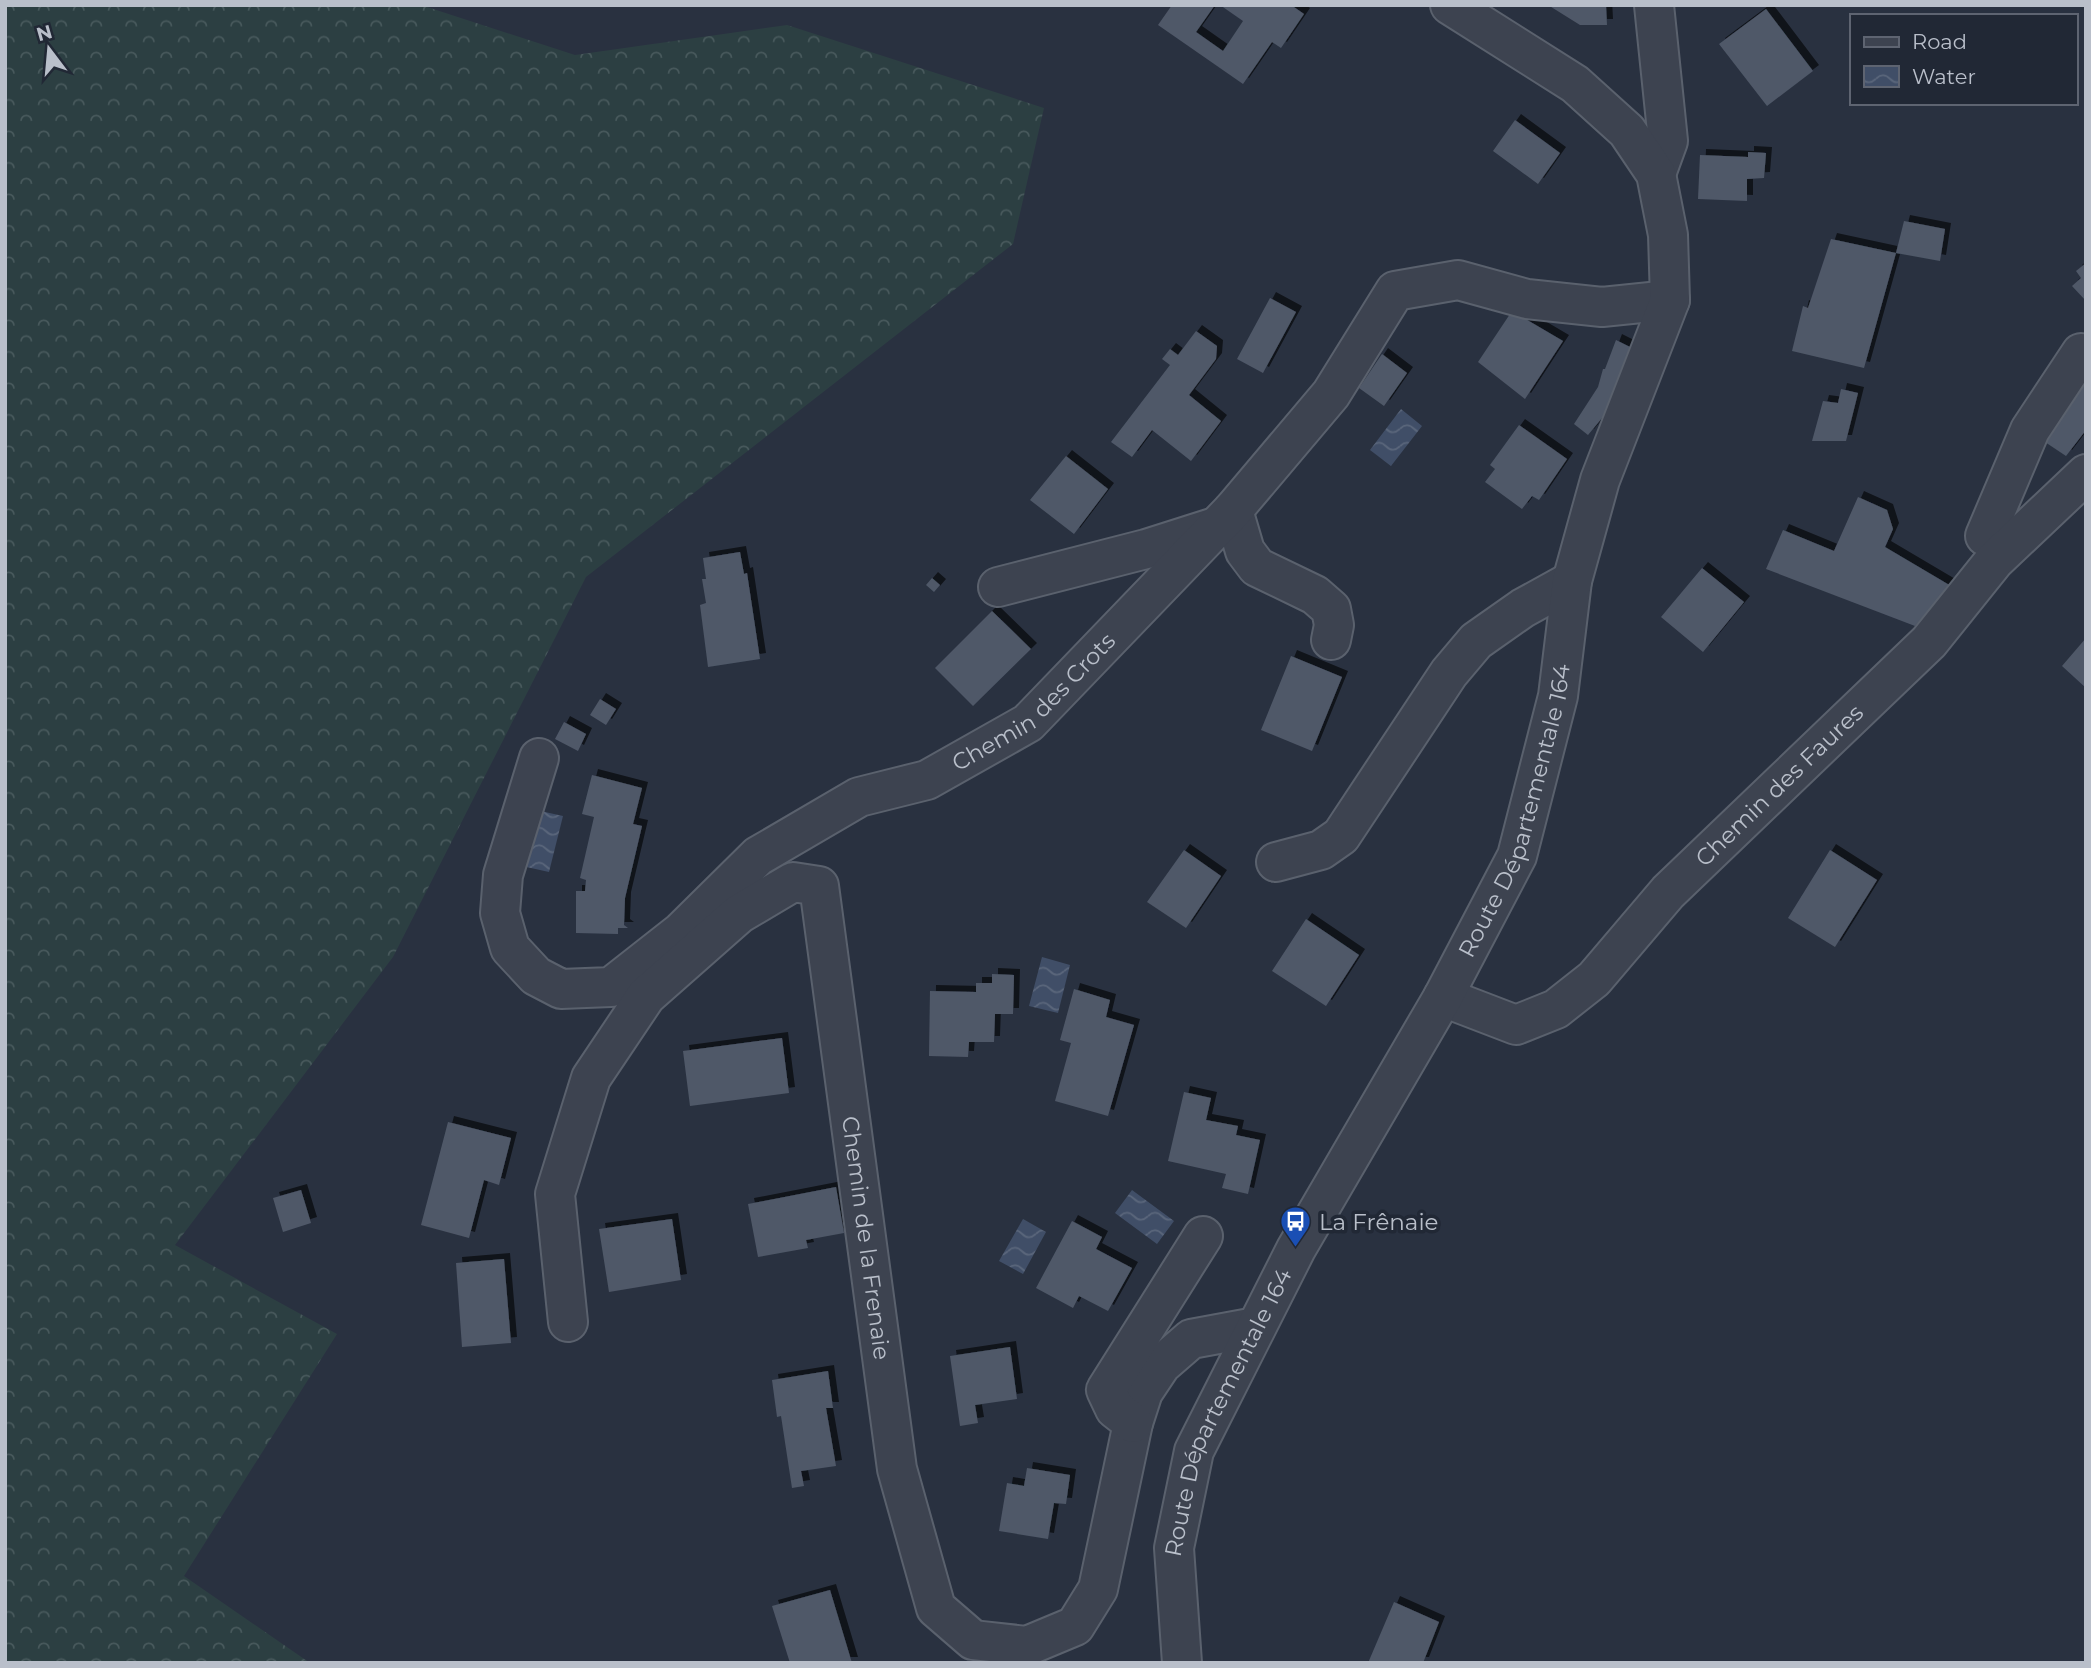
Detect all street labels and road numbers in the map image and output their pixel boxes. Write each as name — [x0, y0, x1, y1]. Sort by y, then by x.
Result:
street label: Chemin des Crots — [947, 627, 1121, 777]
street label: Route Départementale 164 — [1452, 662, 1576, 962]
street label: Chemin des Faures — [1689, 699, 1869, 872]
street label: Chemin de la Frenaie — [836, 1114, 896, 1362]
street label: Route Départementale 164 — [1159, 1264, 1298, 1559]

